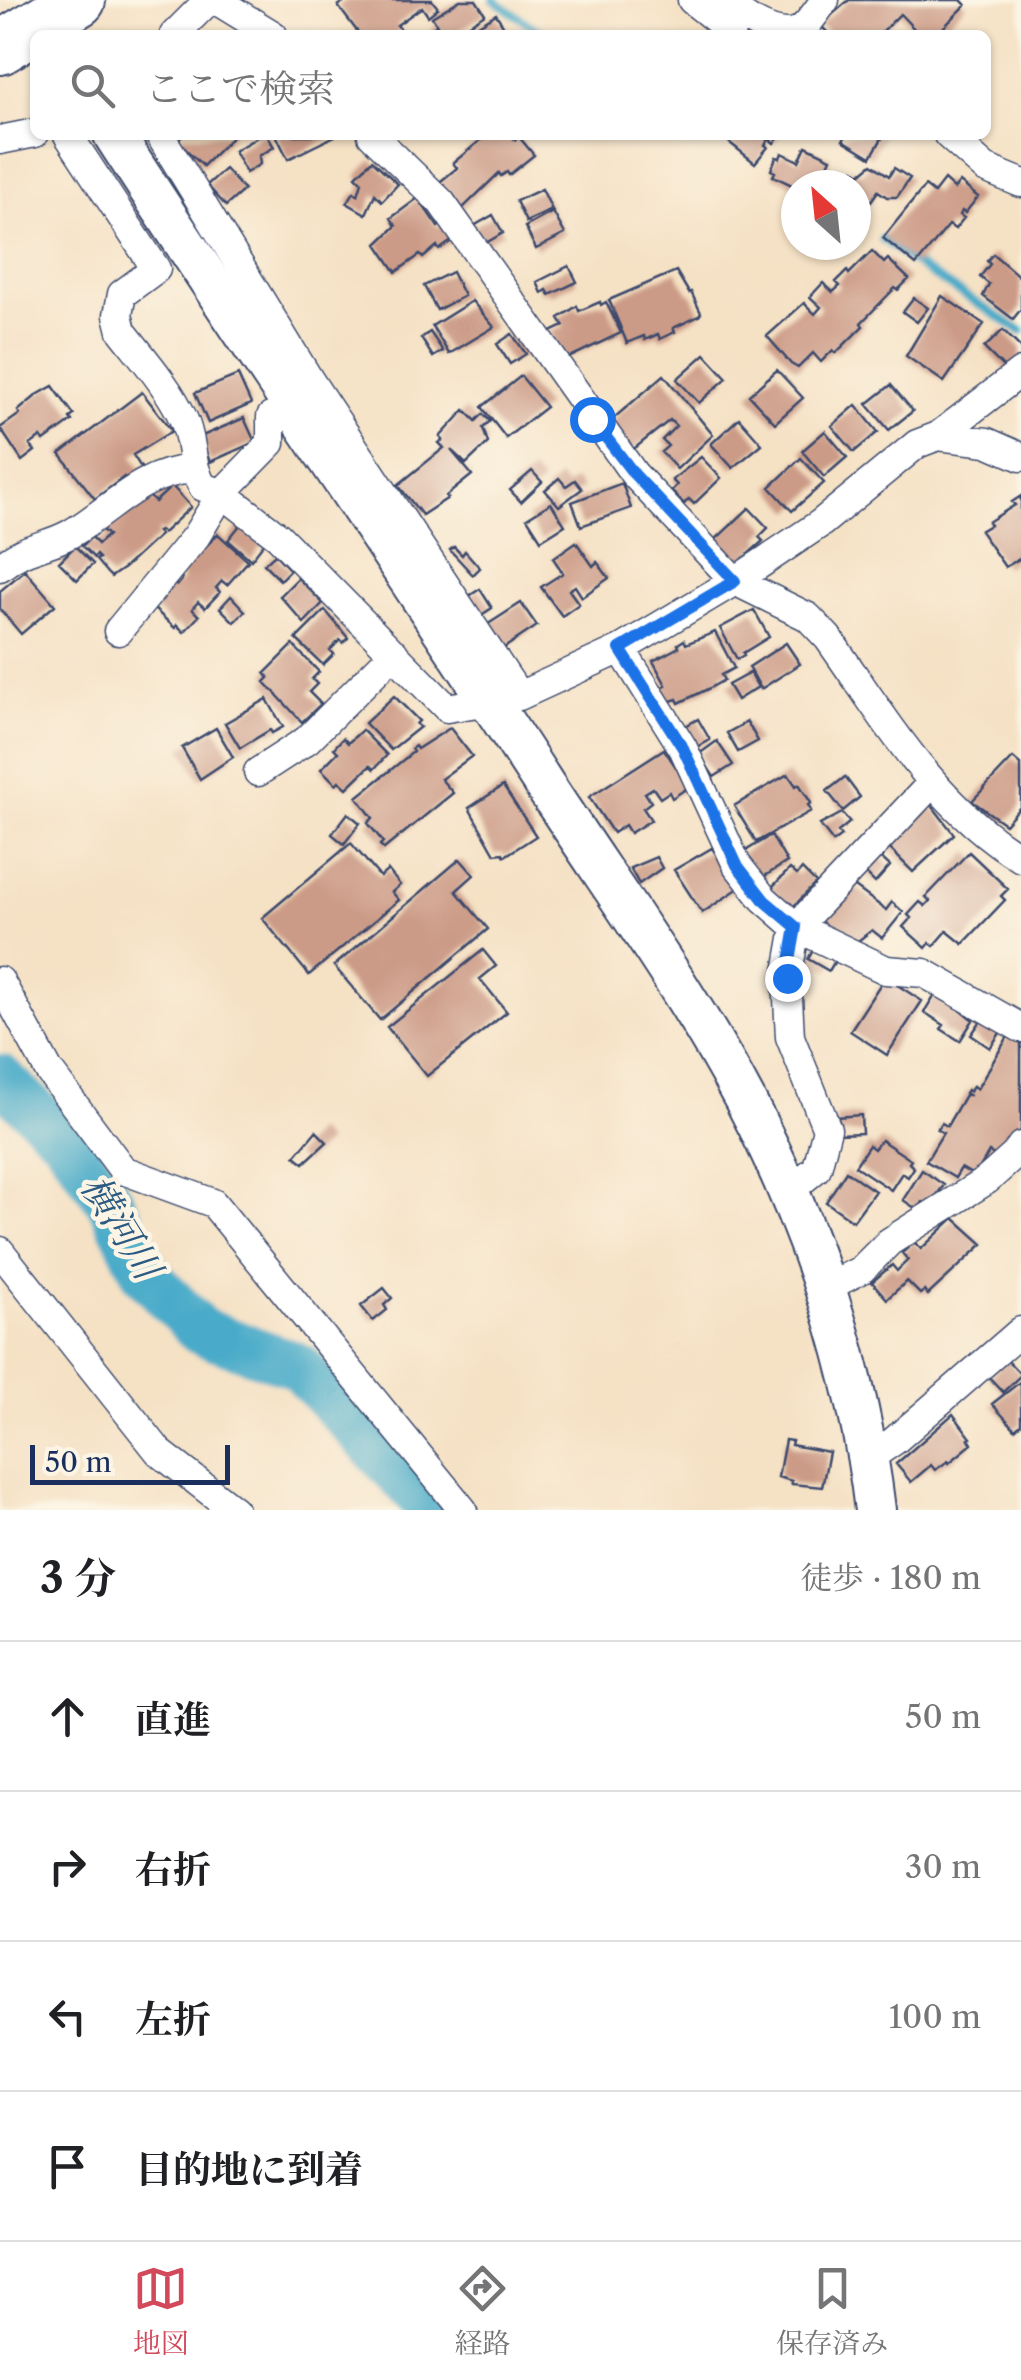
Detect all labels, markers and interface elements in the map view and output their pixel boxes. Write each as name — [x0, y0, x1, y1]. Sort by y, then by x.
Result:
search box — [30, 30, 991, 140]
icon: search — [65, 58, 120, 113]
text: ここで検索 — [145, 65, 335, 112]
north arrow — [781, 170, 871, 260]
route start — [570, 397, 616, 443]
route end — [765, 956, 811, 1002]
water label: 横河川 — [71, 1166, 174, 1291]
scale bar — [30, 1440, 230, 1484]
text: 50 m — [45, 1445, 112, 1479]
text: 3 分 — [40, 1552, 116, 1604]
text: 徒歩 · 180 m — [800, 1558, 981, 1597]
icon: ahead — [40, 1689, 95, 1744]
text: 直進 — [135, 1696, 211, 1743]
text: 50 m — [905, 1697, 981, 1736]
icon: right — [40, 1839, 95, 1894]
text: 右折 — [135, 1846, 211, 1893]
text: 30 m — [905, 1847, 981, 1886]
icon: left — [40, 1989, 95, 2044]
text: 左折 — [135, 1996, 211, 2043]
text: 100 m — [889, 1997, 981, 2036]
icon: arrive — [40, 2139, 95, 2194]
text: 目的地に到着 — [135, 2146, 363, 2193]
tab: 地図 — [133, 2261, 189, 2361]
tab: 経路 — [454, 2261, 510, 2361]
tab: 保存済み — [776, 2261, 888, 2361]

